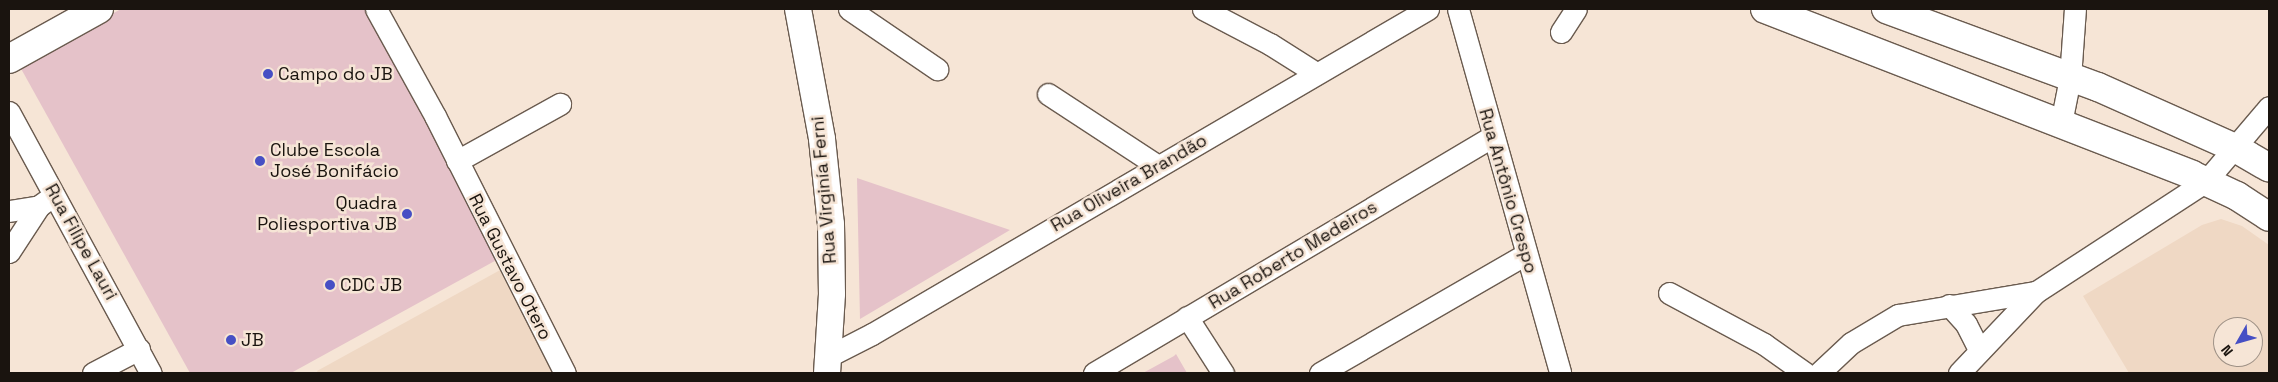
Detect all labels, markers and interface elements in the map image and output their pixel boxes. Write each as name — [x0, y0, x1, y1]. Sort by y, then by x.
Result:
place label: Campo do JB — [278, 63, 393, 85]
marker: Campo do JB — [262, 68, 274, 80]
street label: Rua Antônio Crespo — [1474, 106, 1542, 276]
street label: Rua Virginía Ferni — [807, 115, 841, 265]
street label: Rua Oliveira Brandão — [1047, 129, 1211, 237]
place label: Clube Escola José Bonifácio — [270, 140, 399, 182]
marker: Clube Escola José Bonifácio — [254, 155, 266, 167]
street label: Rua Filipe Lauri — [40, 180, 122, 304]
street label: Rua Gustavo Otero — [464, 190, 556, 344]
place label: Quadra Poliesportiva JB — [257, 193, 397, 235]
street label: Rua Roberto Medeiros — [1205, 196, 1381, 314]
marker: Quadra Poliesportiva JB — [401, 208, 413, 220]
place label: CDC JB — [340, 274, 402, 296]
marker: CDC JB — [324, 279, 336, 291]
north arrow — [2213, 317, 2263, 367]
place label: JB — [241, 329, 264, 351]
marker: JB — [225, 334, 237, 346]
text: N — [2217, 341, 2237, 360]

